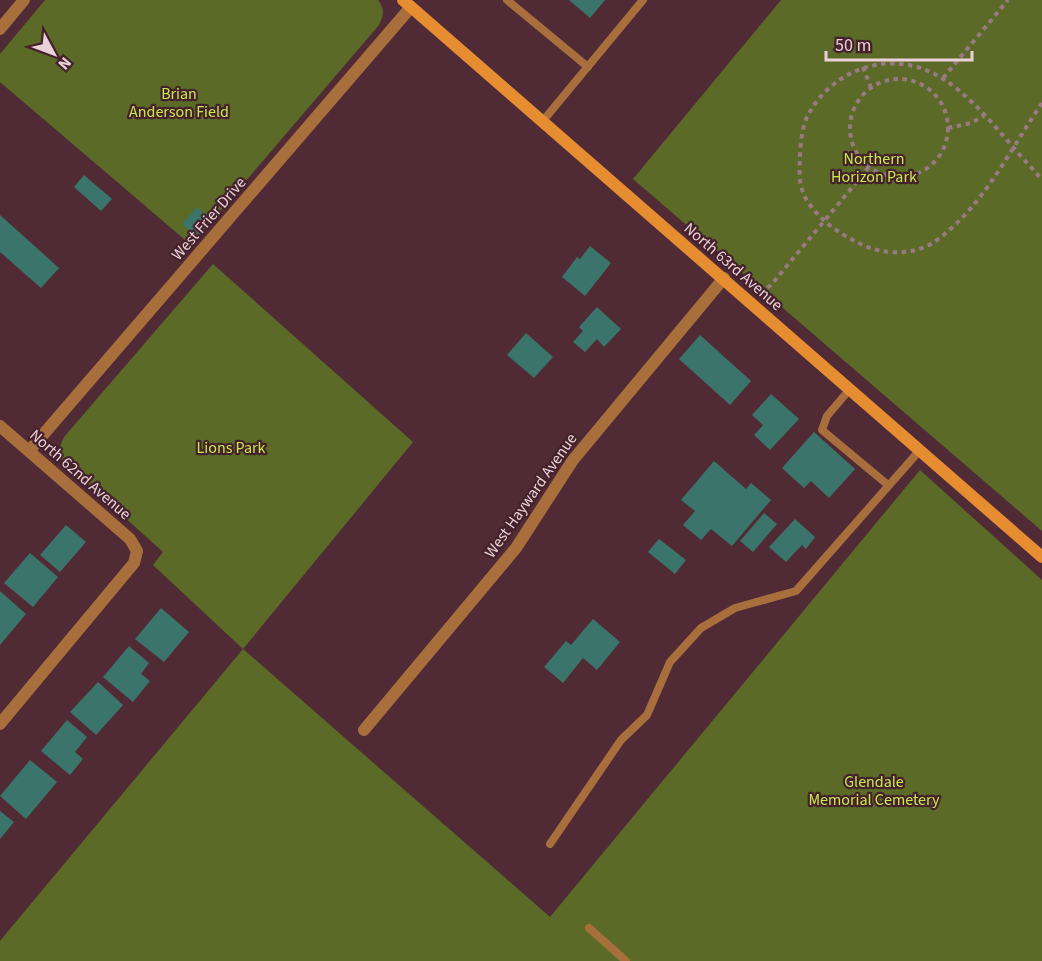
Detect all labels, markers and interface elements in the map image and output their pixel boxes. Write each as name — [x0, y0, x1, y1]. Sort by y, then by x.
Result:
north arrow — [24, 24, 84, 84]
scale bar — [826, 24, 972, 62]
text: 50 m — [835, 33, 871, 58]
text: N — [53, 52, 76, 74]
park label: Brian Anderson Field — [129, 83, 229, 123]
park label: Northern Horizon Park — [831, 148, 917, 188]
street label: West Frier Drive — [166, 172, 251, 265]
street label: North 63rd Avenue — [679, 218, 788, 316]
street label: North 62nd Avenue — [25, 424, 136, 525]
street label: West Hayward Avenue — [479, 429, 582, 562]
park label: Lions Park — [197, 437, 266, 459]
park label: Glendale Memorial Cemetery — [808, 771, 940, 811]

